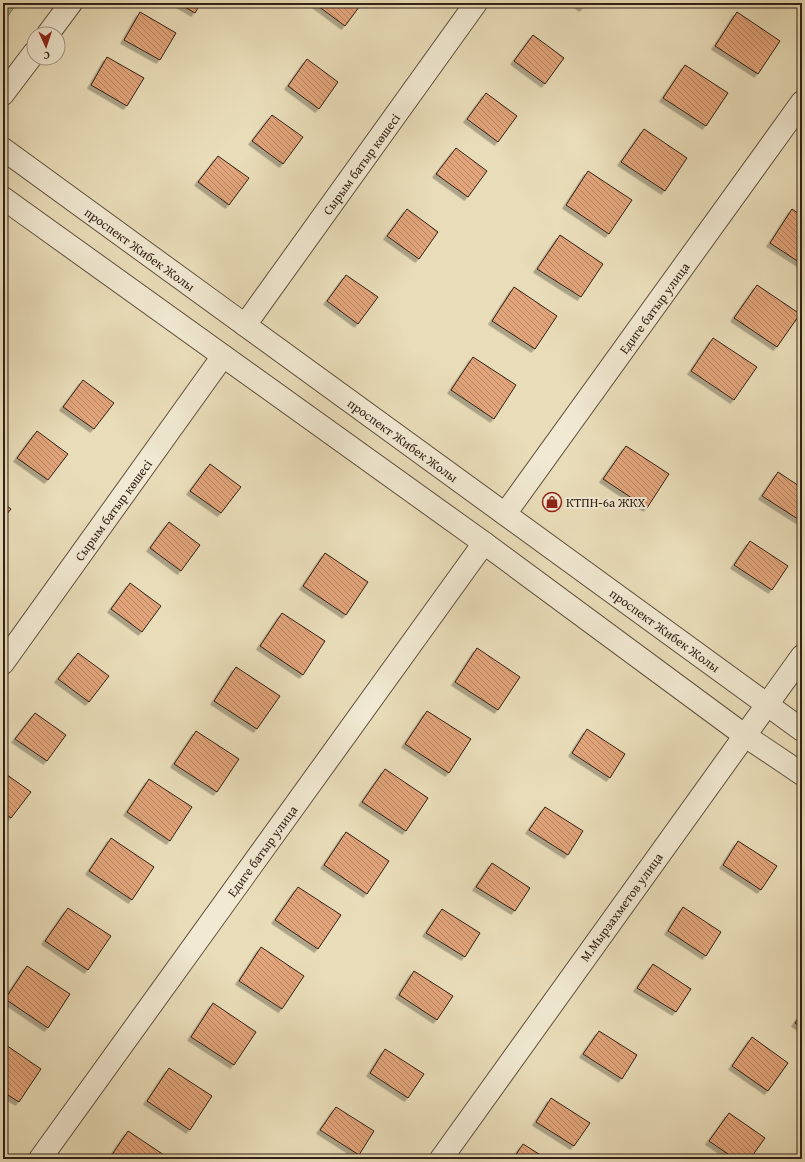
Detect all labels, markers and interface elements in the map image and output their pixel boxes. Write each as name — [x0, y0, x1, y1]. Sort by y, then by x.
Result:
north arrow — [26, 26, 66, 66]
text: С — [43, 48, 50, 64]
street label: Сырым батыр көшесі — [318, 109, 405, 219]
street label: проспект Жибек Жолы — [81, 203, 199, 296]
street label: Едиге батыр улица — [615, 258, 695, 358]
street label: проспект Жибек Жолы — [344, 394, 462, 487]
street label: Сырым батыр көшесі — [70, 455, 157, 565]
shop icon: КТПН-6а ЖКХ — [541, 491, 563, 513]
place label: КТПН-6а ЖКХ — [566, 493, 646, 512]
street label: проспект Жибек Жолы — [606, 584, 724, 677]
street label: Едиге батыр улица — [223, 801, 303, 901]
street label: М.Мырзахметов улица — [575, 848, 668, 966]

